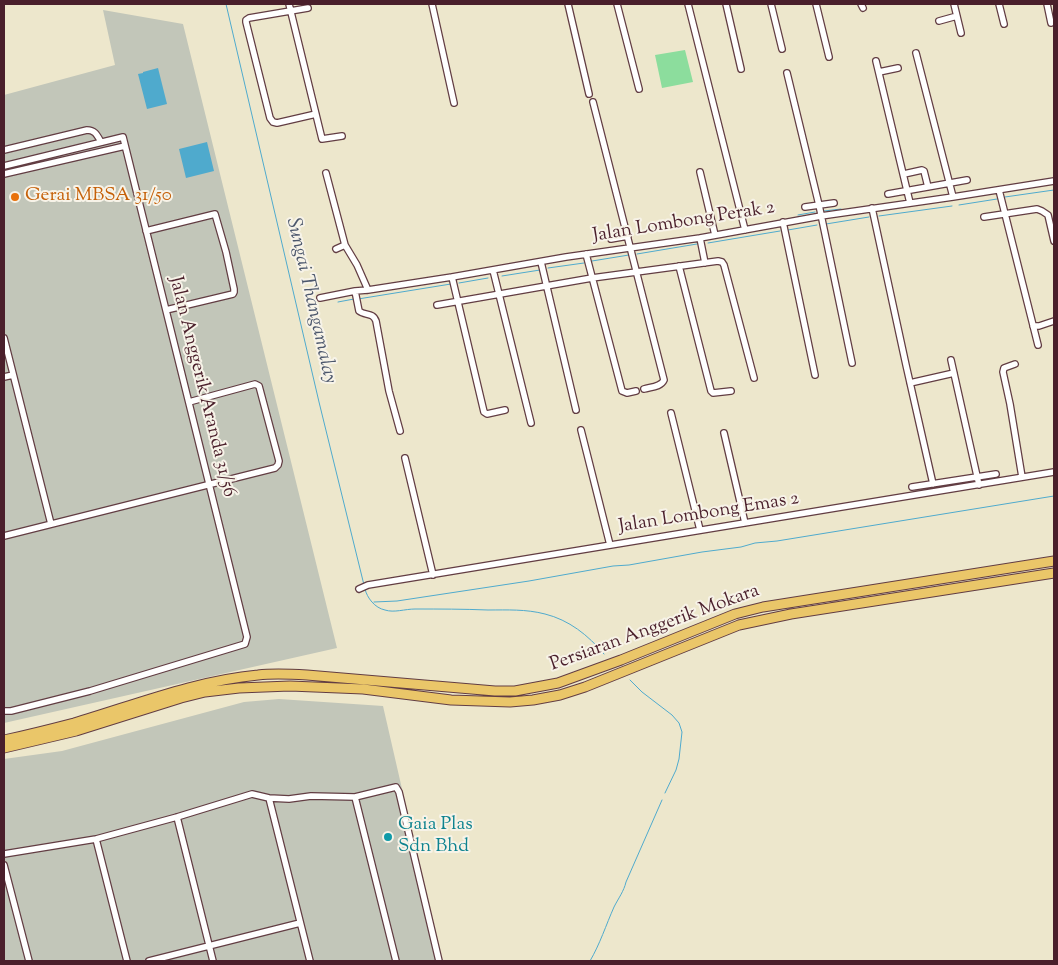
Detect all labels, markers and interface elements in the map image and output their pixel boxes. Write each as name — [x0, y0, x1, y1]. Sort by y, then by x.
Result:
place label: Gerai MBSA 31/50 — [25, 186, 172, 208]
marker: Gerai MBSA 31/50 — [9, 191, 21, 203]
street label: Jalan Lombong Perak 2 — [591, 197, 777, 249]
water label: Sungai Thangamalay — [279, 216, 341, 386]
street label: Jalan Anggerik Aranda 31/56 — [163, 274, 239, 500]
street label: Jalan Lombong Emas 2 — [617, 488, 801, 540]
street label: Persiaran Anggerik Mokara — [547, 580, 763, 678]
place label: Gaia Plas Sdn Bhd — [398, 815, 473, 859]
marker: Gaia Plas Sdn Bhd — [382, 831, 394, 843]

